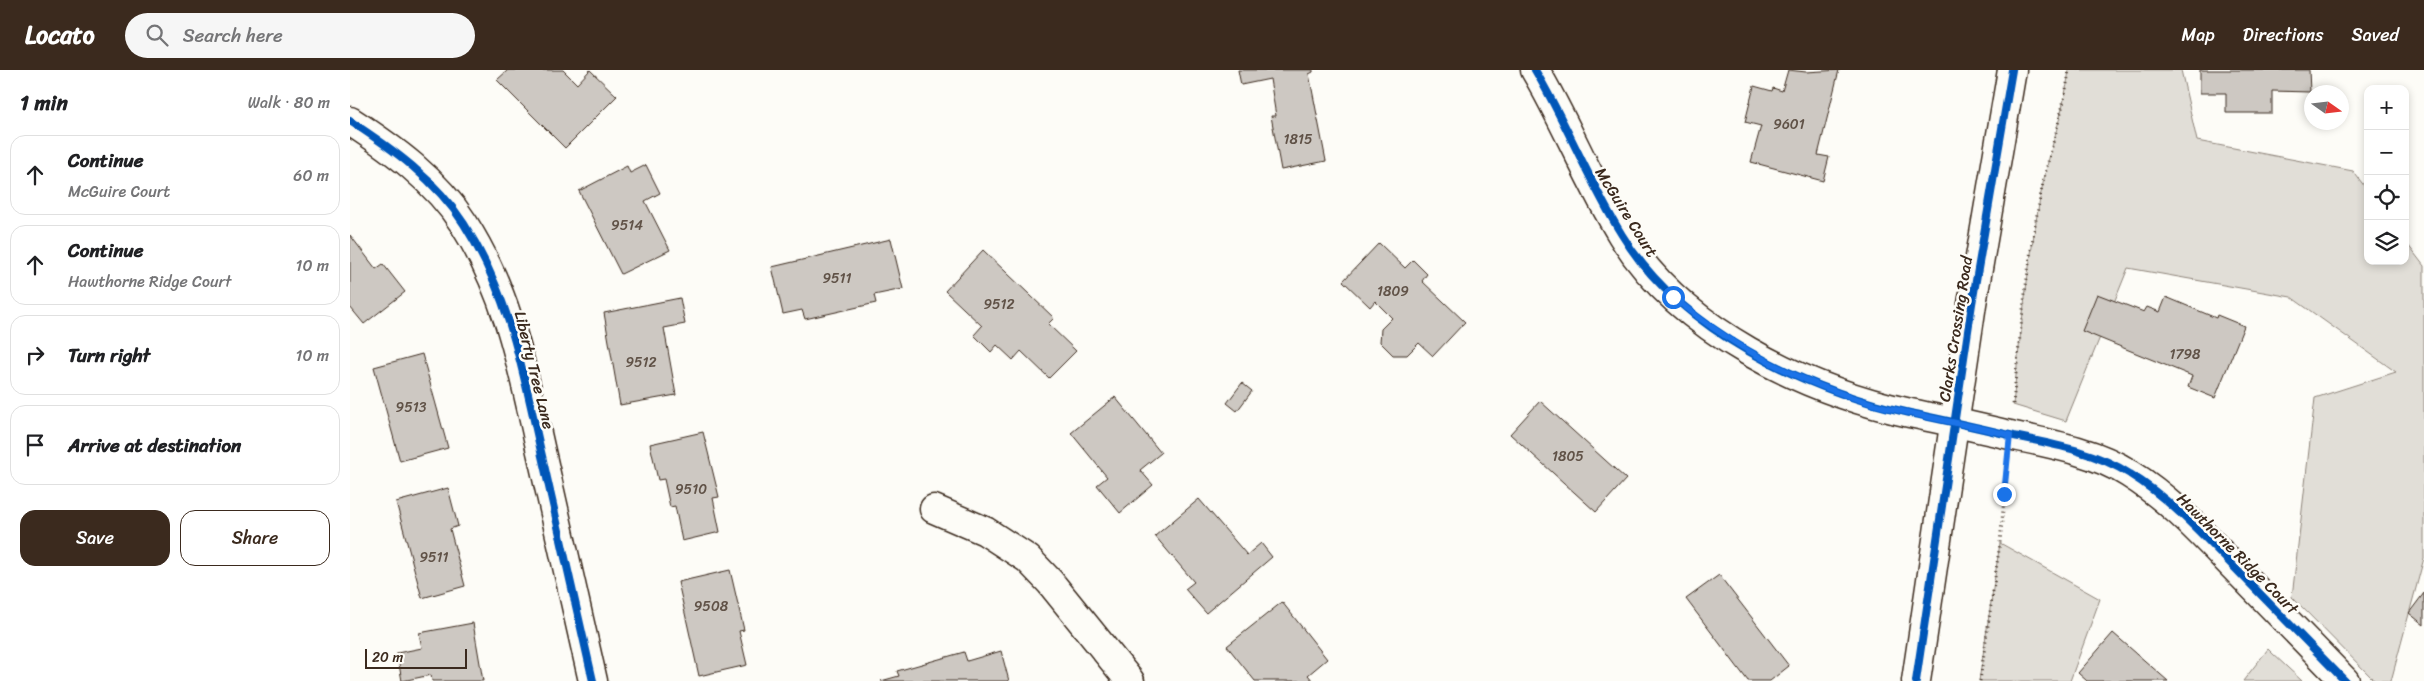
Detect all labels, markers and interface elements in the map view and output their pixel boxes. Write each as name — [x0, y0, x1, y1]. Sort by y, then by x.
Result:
search box — [125, 13, 475, 58]
text: Locato — [25, 14, 95, 56]
text: Search here — [183, 19, 283, 52]
text: Map — [2182, 19, 2215, 51]
text: Directions — [2243, 19, 2324, 51]
text: Saved — [2352, 19, 2399, 51]
icon: search — [143, 21, 171, 49]
text: 1 min — [20, 84, 68, 122]
north arrow — [2304, 85, 2349, 130]
map controls — [2364, 85, 2409, 265]
button: + — [2364, 85, 2409, 130]
text: Walk · 80 m — [248, 88, 330, 117]
house number: 9601 — [1773, 112, 1805, 137]
house number: 1815 — [1283, 127, 1313, 152]
button: − — [2364, 130, 2409, 175]
text: Continue — [68, 144, 144, 177]
icon: ahead — [21, 161, 49, 189]
text: 60 m — [293, 161, 329, 190]
street label: McGuire Court — [1587, 161, 1666, 263]
button: locate — [2364, 175, 2409, 220]
text: McGuire Court — [68, 177, 170, 206]
house number: 9514 — [611, 213, 643, 238]
button: layers — [2364, 220, 2409, 265]
text: Continue — [68, 234, 144, 267]
icon: ahead — [21, 251, 49, 279]
text: 10 m — [296, 251, 329, 280]
street label: Clarks Crossing Road — [1930, 253, 1982, 404]
house number: 9511 — [822, 266, 852, 291]
text: Hawthorne Ridge Court — [68, 267, 232, 296]
house number: 1809 — [1377, 279, 1409, 304]
route start — [1662, 286, 1685, 309]
house number: 9512 — [983, 292, 1015, 317]
street label: Liberty Tree Lane — [506, 308, 563, 432]
text: Turn right — [68, 339, 150, 372]
icon: right — [21, 341, 49, 369]
text: 10 m — [296, 341, 329, 370]
house number: 1798 — [2169, 342, 2201, 367]
house number: 9512 — [625, 350, 657, 375]
house number: 9513 — [396, 395, 427, 420]
text: Arrive at destination — [68, 429, 241, 462]
icon: arrive — [21, 431, 49, 459]
house number: 1805 — [1552, 444, 1584, 469]
house number: 9510 — [675, 477, 707, 502]
route end — [1993, 483, 2016, 506]
street label: Hawthorne Ridge Court — [2170, 485, 2306, 622]
button: Save — [20, 510, 170, 566]
button: Share — [180, 510, 330, 566]
house number: 9511 — [419, 545, 449, 570]
house number: 9508 — [694, 594, 729, 619]
text: 20 m — [372, 645, 403, 670]
scale bar — [365, 646, 468, 669]

